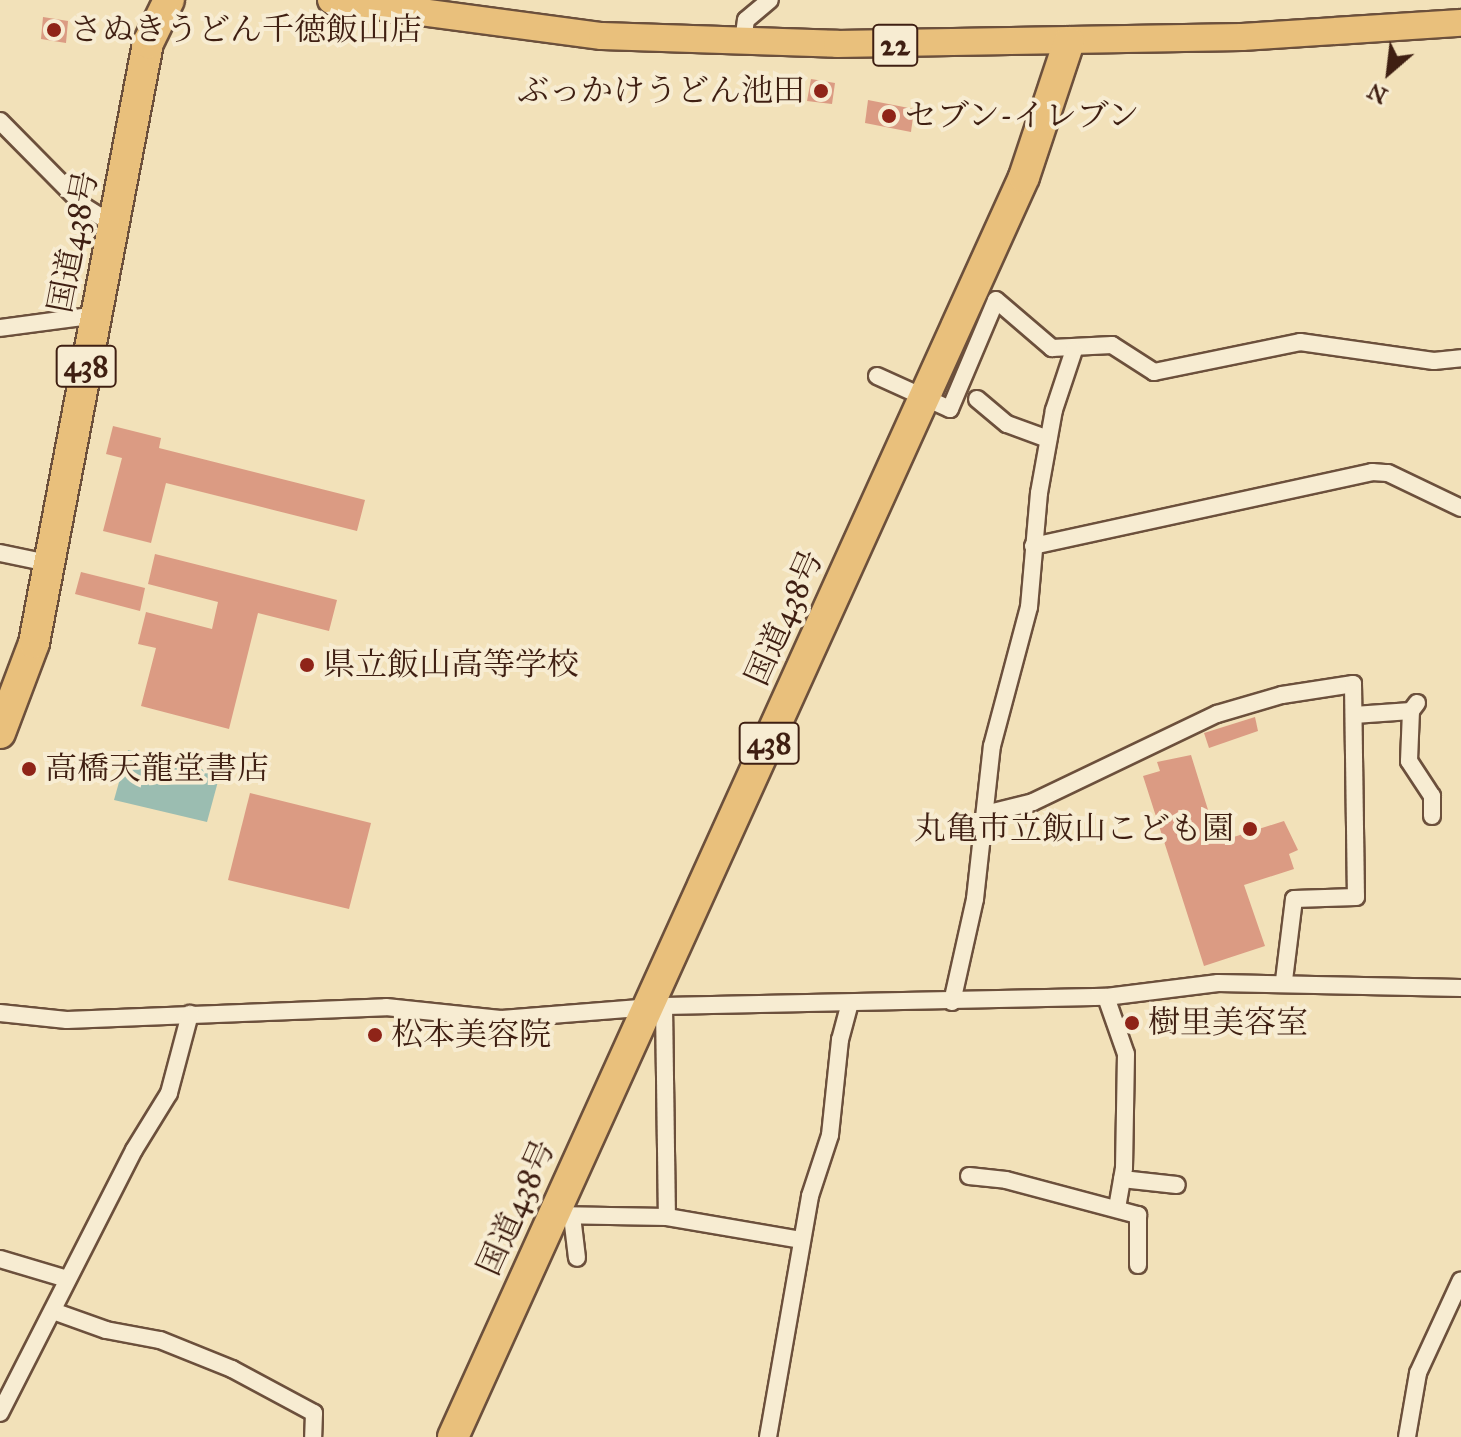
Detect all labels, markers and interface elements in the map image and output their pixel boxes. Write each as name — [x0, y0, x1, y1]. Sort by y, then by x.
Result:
place label: さぬきうどん千徳飯山店 — [70, 11, 422, 49]
road number: 22 — [871, 19, 919, 71]
marker: さぬきうどん千徳飯山店 — [45, 21, 63, 39]
north arrow — [1349, 32, 1429, 112]
place label: ぶっかけうどん池田 — [517, 72, 805, 110]
text: N — [1363, 77, 1392, 110]
marker: ぶっかけうどん池田 — [812, 82, 830, 100]
place label: セブン-イレブン — [905, 97, 1142, 135]
marker: セブン-イレブン — [880, 107, 898, 125]
street label: 国道438号 — [41, 168, 107, 316]
road number: 438 — [54, 340, 118, 392]
street label: 国道438号 — [738, 545, 832, 691]
place label: 県立飯山高等学校 — [323, 646, 579, 684]
marker: 県立飯山高等学校 — [298, 656, 316, 674]
road number: 438 — [737, 717, 801, 769]
place label: 高橋天龍堂書店 — [45, 750, 269, 788]
marker: 高橋天龍堂書店 — [20, 760, 38, 778]
place label: 丸亀市立飯山こども園 — [914, 810, 1234, 848]
marker: 丸亀市立飯山こども園 — [1241, 820, 1259, 838]
place label: 樹里美容室 — [1148, 1004, 1308, 1042]
marker: 樹里美容室 — [1123, 1014, 1141, 1032]
place label: 松本美容院 — [391, 1016, 551, 1054]
marker: 松本美容院 — [366, 1026, 384, 1044]
street label: 国道438号 — [470, 1135, 564, 1281]

